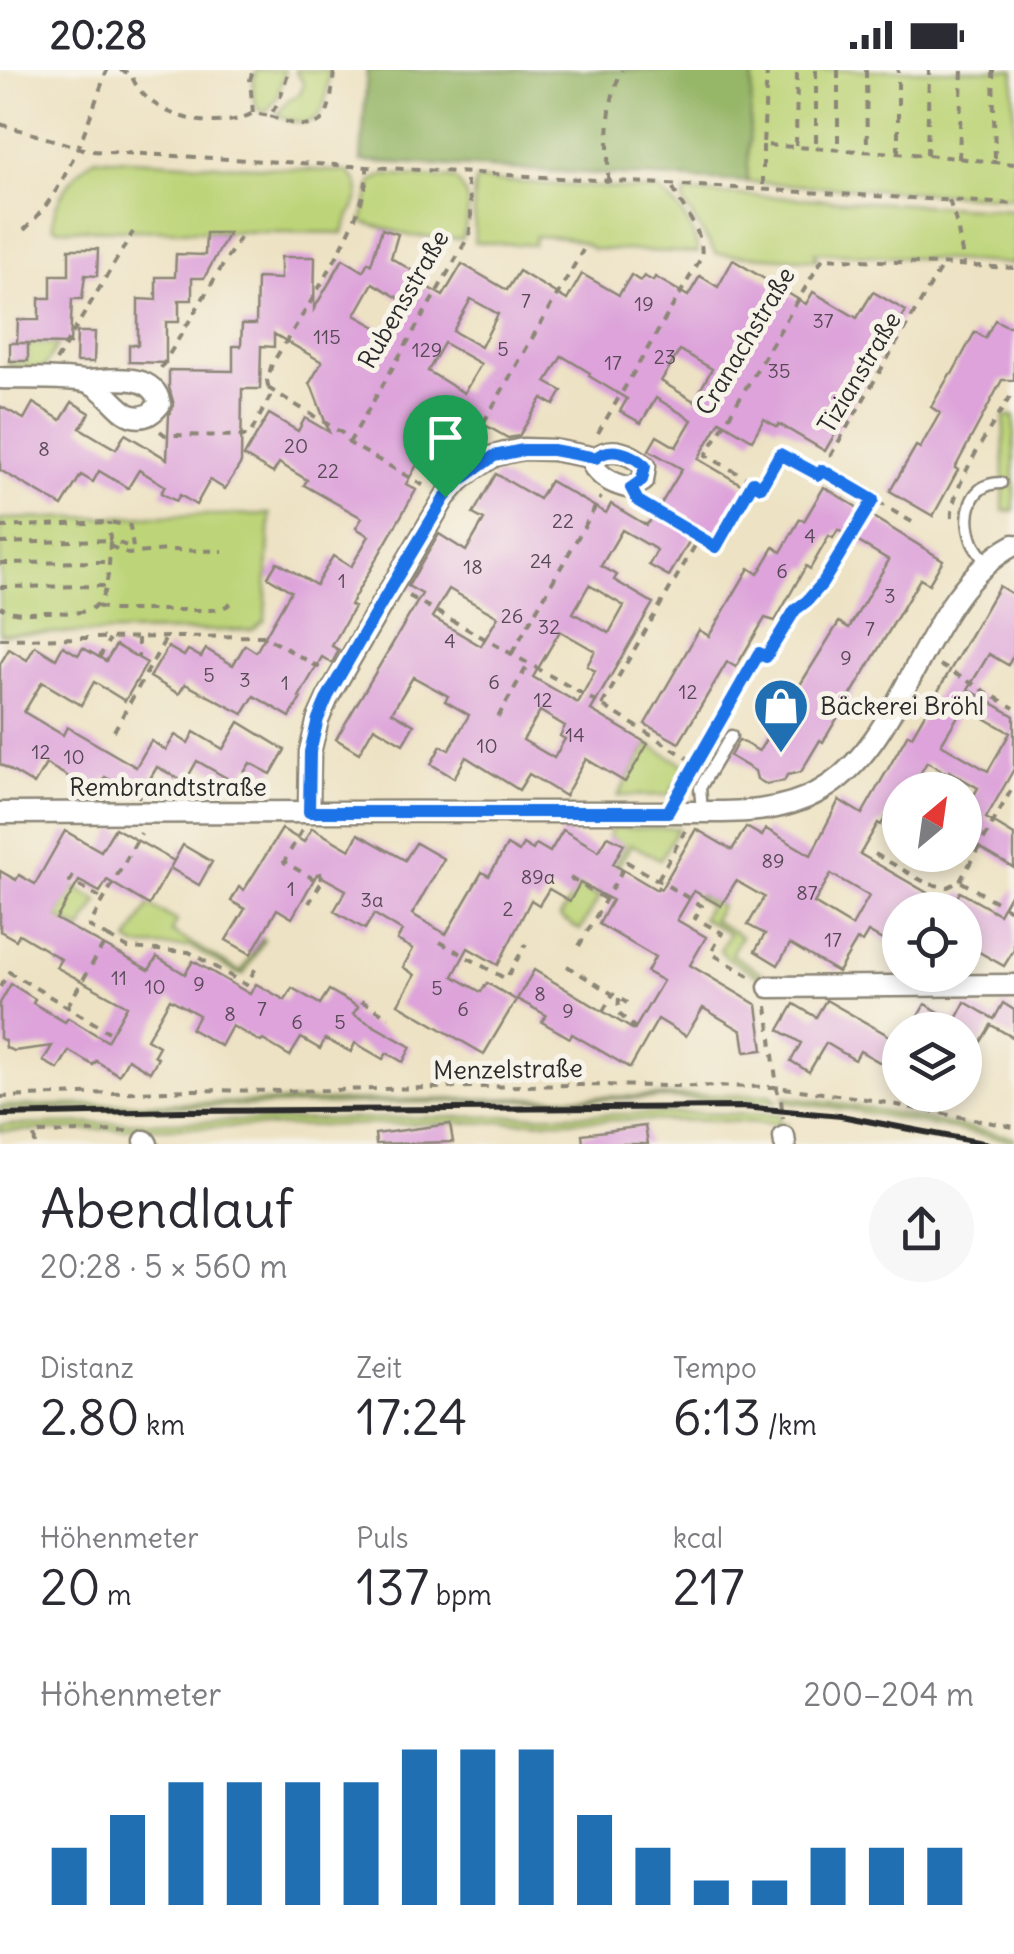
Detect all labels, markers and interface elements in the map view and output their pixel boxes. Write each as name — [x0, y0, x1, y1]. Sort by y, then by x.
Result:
text: 20:28 — [50, 12, 147, 59]
street label: Rubensstraße — [351, 224, 455, 374]
street label: Cranachstraße — [688, 261, 802, 421]
house number: 7 — [521, 288, 531, 313]
house number: 19 — [634, 291, 654, 316]
street label: Tizianstraße — [810, 305, 908, 439]
house number: 37 — [812, 308, 834, 333]
house number: 115 — [313, 324, 341, 349]
house number: 5 — [497, 336, 509, 361]
house number: 129 — [412, 337, 442, 362]
house number: 23 — [654, 344, 676, 369]
house number: 17 — [604, 350, 622, 375]
house number: 35 — [768, 358, 790, 383]
pin — [403, 395, 488, 498]
icon: arrive — [418, 410, 473, 465]
house number: 20 — [284, 433, 308, 458]
house number: 8 — [38, 436, 50, 461]
house number: 22 — [317, 458, 339, 483]
house number: 22 — [552, 508, 574, 533]
house number: 4 — [804, 523, 816, 548]
house number: 24 — [530, 548, 552, 573]
house number: 18 — [463, 554, 483, 579]
house number: 6 — [776, 558, 788, 583]
house number: 1 — [338, 568, 346, 593]
house number: 3 — [884, 583, 896, 608]
house number: 26 — [501, 603, 523, 628]
house number: 32 — [538, 614, 560, 639]
house number: 7 — [865, 616, 875, 641]
house number: 4 — [444, 628, 456, 653]
house number: 9 — [840, 645, 852, 670]
house number: 5 — [203, 662, 215, 687]
house number: 3 — [239, 667, 251, 692]
house number: 6 — [488, 669, 500, 694]
house number: 1 — [281, 670, 289, 695]
shop icon: Bäckerei Bröhl — [751, 676, 811, 755]
house number: 12 — [679, 679, 697, 704]
house number: 12 — [534, 687, 552, 712]
place label: Bäckerei Bröhl — [820, 690, 984, 722]
house number: 14 — [565, 722, 585, 747]
house number: 10 — [476, 733, 498, 758]
house number: 12 — [32, 739, 50, 764]
house number: 10 — [63, 744, 85, 769]
street label: Rembrandtstraße — [69, 771, 267, 803]
north arrow — [882, 772, 982, 872]
map controls — [882, 772, 982, 1112]
house number: 89 — [761, 848, 785, 873]
house number: 89a — [521, 864, 555, 889]
house number: 1 — [287, 876, 295, 901]
house number: 87 — [796, 880, 818, 905]
house number: 3a — [361, 887, 383, 912]
button: locate — [882, 892, 982, 992]
house number: 2 — [503, 896, 514, 921]
house number: 17 — [824, 927, 842, 952]
house number: 11 — [111, 965, 127, 990]
house number: 9 — [193, 971, 205, 996]
house number: 10 — [144, 974, 166, 999]
house number: 5 — [431, 975, 443, 1000]
house number: 8 — [534, 981, 546, 1006]
house number: 7 — [257, 996, 267, 1021]
house number: 6 — [457, 996, 469, 1021]
house number: 9 — [562, 998, 574, 1023]
house number: 8 — [224, 1001, 236, 1026]
house number: 6 — [291, 1009, 303, 1034]
house number: 5 — [334, 1009, 346, 1034]
button: layers — [882, 1012, 982, 1112]
street label: Menzelstraße — [433, 1052, 583, 1086]
text: Abendlauf — [40, 1174, 293, 1243]
button: share — [869, 1177, 974, 1282]
text: 20:28 · 5 × 560 m — [40, 1246, 288, 1287]
text: Distanz — [40, 1350, 134, 1386]
text: Zeit — [356, 1350, 402, 1386]
text: Tempo — [673, 1350, 757, 1386]
text: 2.80 — [40, 1386, 139, 1449]
text: 17:24 — [356, 1386, 467, 1449]
text: 6:13 — [673, 1386, 761, 1449]
text: km — [139, 1407, 185, 1443]
text: /km — [761, 1407, 817, 1443]
text: Höhenmeter — [40, 1520, 199, 1556]
text: Puls — [356, 1520, 409, 1556]
text: kcal — [673, 1520, 723, 1556]
text: 20 — [40, 1556, 100, 1619]
text: 137 — [356, 1556, 429, 1619]
text: 217 — [673, 1556, 744, 1619]
text: m — [100, 1577, 132, 1613]
text: bpm — [429, 1577, 492, 1613]
text: Höhenmeter — [40, 1674, 221, 1715]
text: 200–204 m — [803, 1674, 974, 1715]

